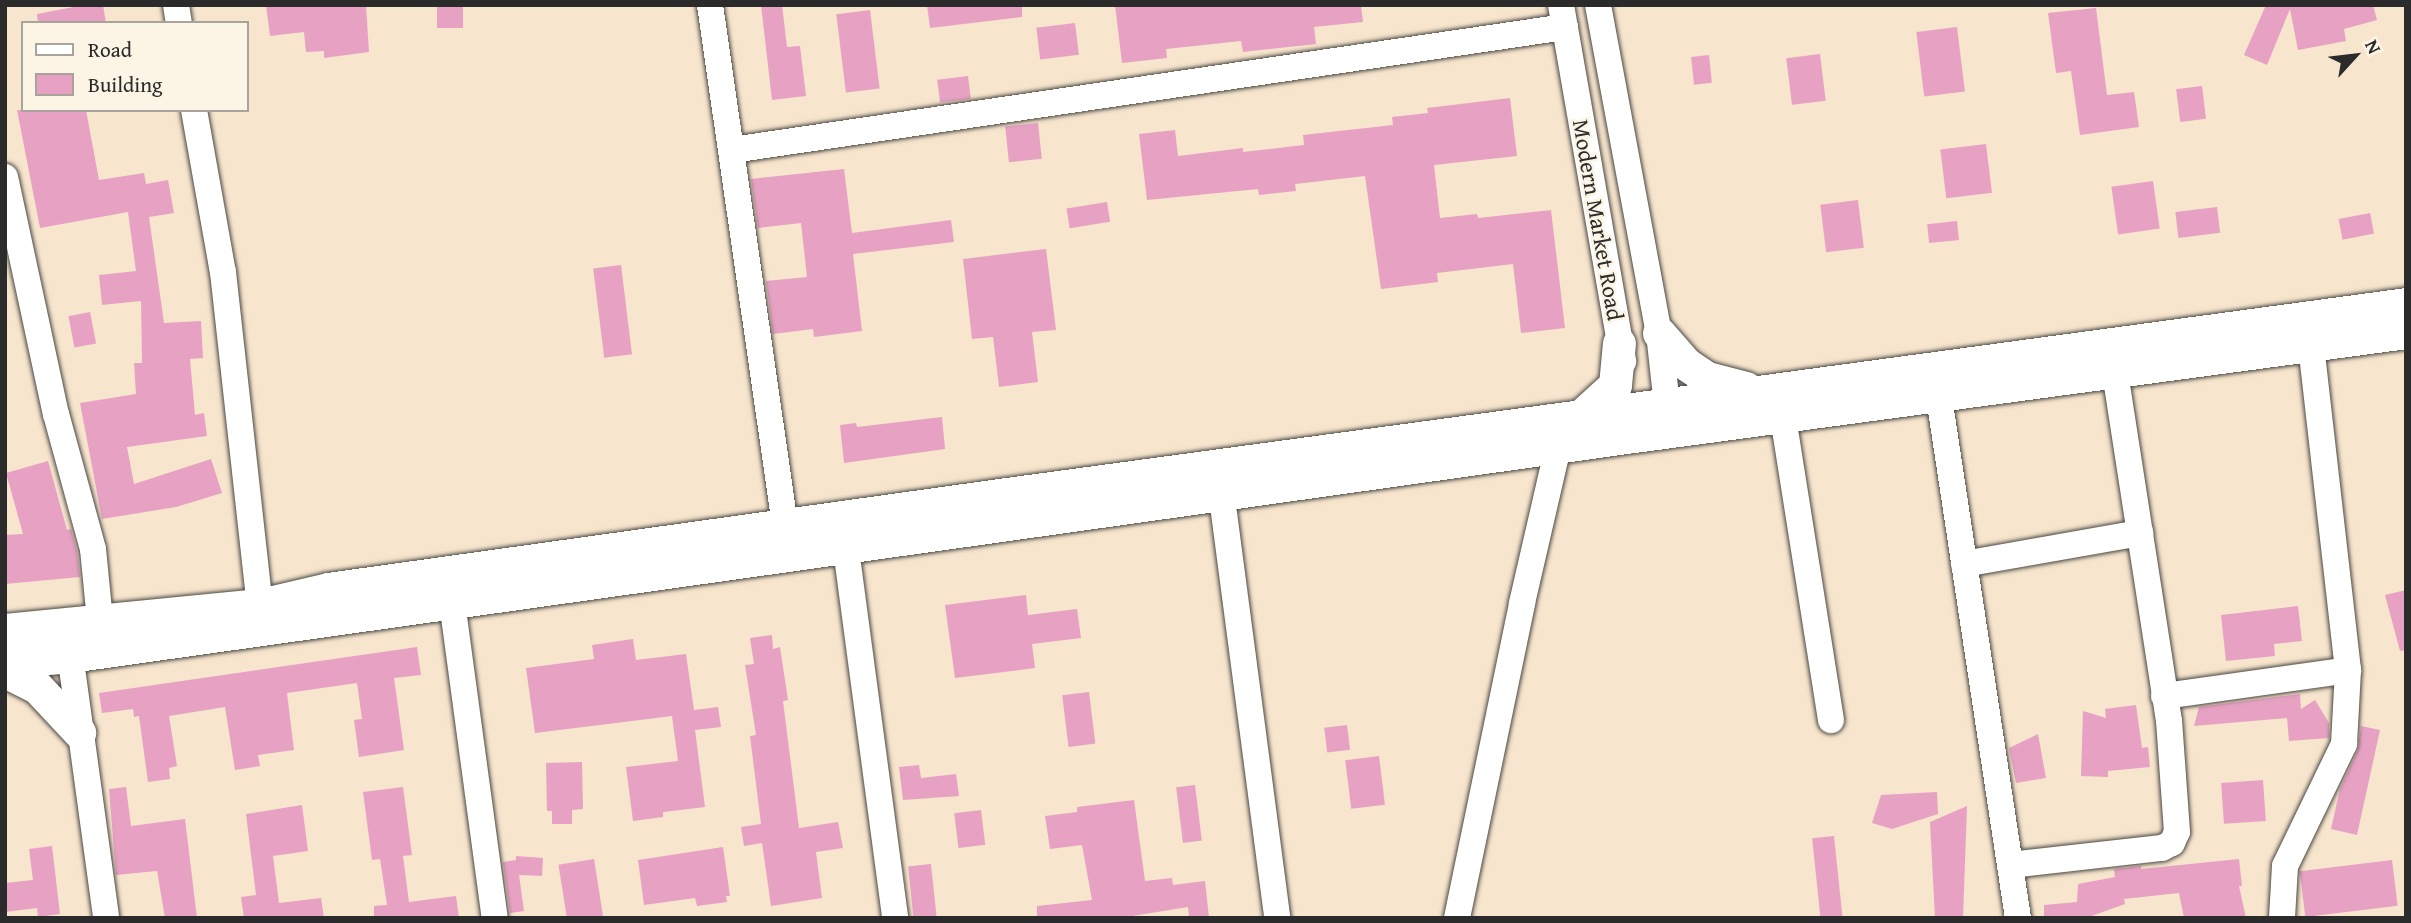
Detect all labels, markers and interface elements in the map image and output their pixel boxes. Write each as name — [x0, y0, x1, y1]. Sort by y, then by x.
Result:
legend — [21, 21, 248, 112]
north arrow — [2320, 21, 2390, 91]
text: Road — [88, 34, 132, 65]
text: N — [2358, 34, 2389, 58]
text: Building — [88, 69, 162, 100]
street label: Modern Market Road — [1567, 117, 1629, 323]

